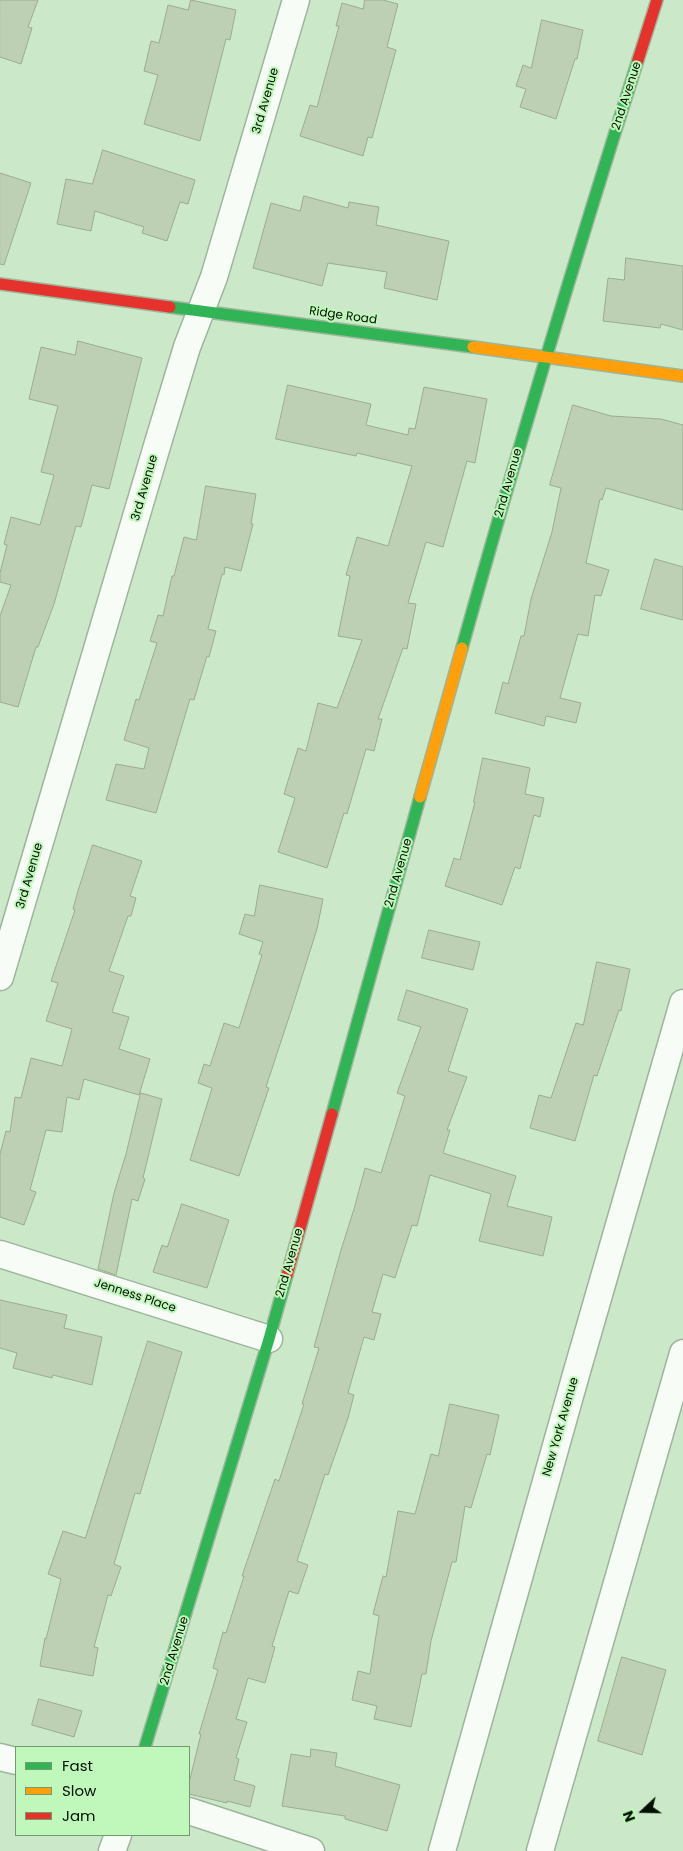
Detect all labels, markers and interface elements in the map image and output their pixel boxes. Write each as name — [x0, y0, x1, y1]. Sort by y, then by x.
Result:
street label: 2nd Avenue — [609, 60, 645, 132]
street label: 3rd Avenue — [250, 66, 282, 136]
street label: Ridge Road — [308, 304, 378, 328]
street label: 2nd Avenue — [492, 447, 526, 519]
street label: 3rd Avenue — [129, 453, 161, 523]
street label: 2nd Avenue — [382, 837, 416, 909]
street label: 3rd Avenue — [14, 841, 46, 911]
street label: 2nd Avenue — [273, 1227, 307, 1299]
street label: Jenness Place — [92, 1276, 178, 1316]
street label: New York Avenue — [540, 1376, 582, 1478]
street label: 2nd Avenue — [158, 1615, 192, 1687]
legend — [15, 1746, 190, 1836]
text: Fast — [62, 1755, 93, 1776]
text: Slow — [62, 1780, 96, 1801]
north arrow — [618, 1786, 668, 1836]
text: Jam — [62, 1805, 96, 1826]
text: N — [618, 1808, 640, 1825]

